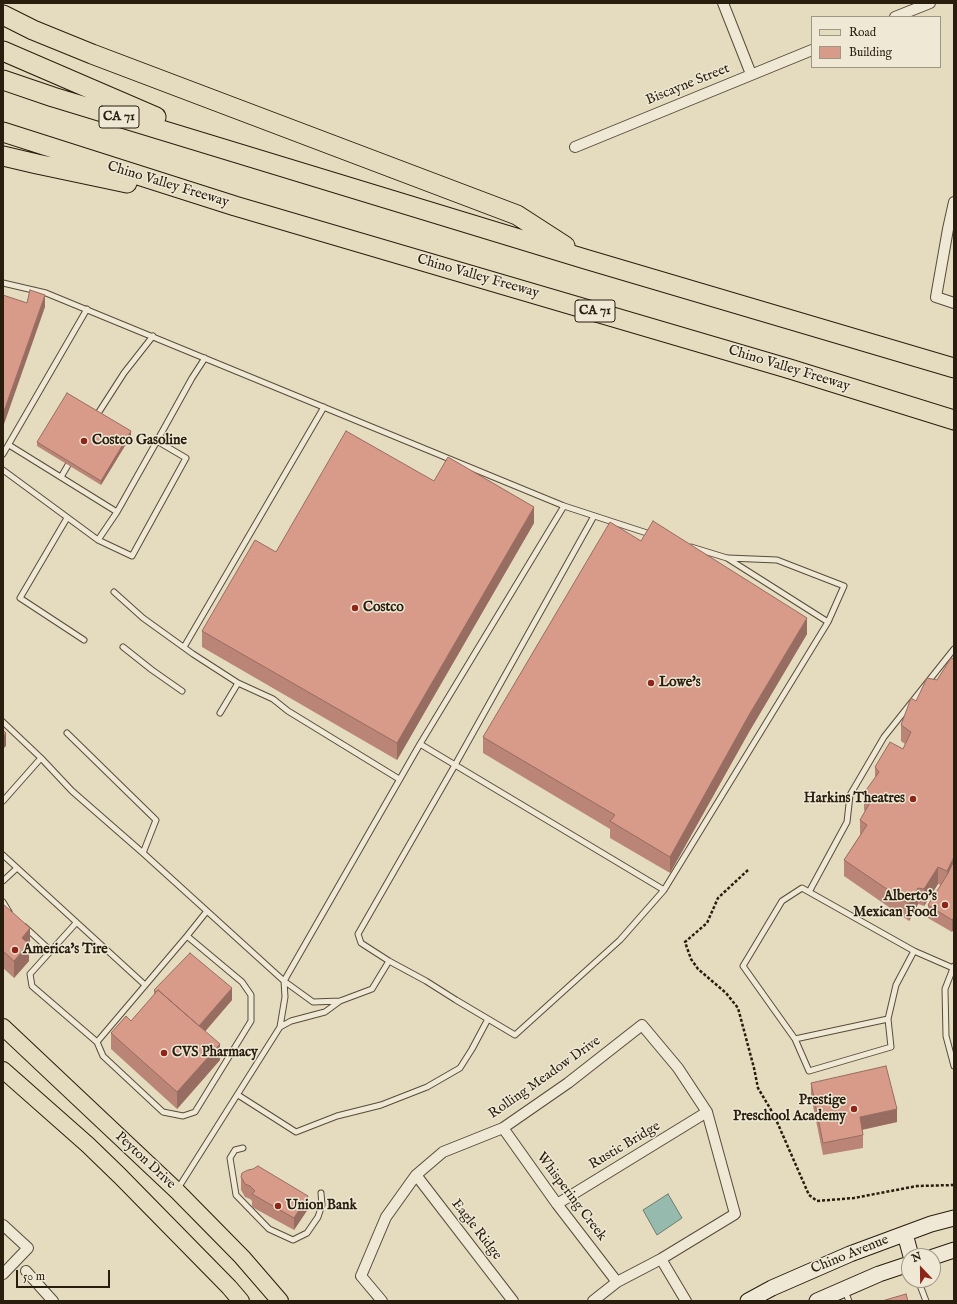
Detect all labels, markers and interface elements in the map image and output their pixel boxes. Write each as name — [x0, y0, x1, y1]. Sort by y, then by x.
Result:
legend — [811, 16, 941, 68]
text: Road — [849, 25, 876, 40]
text: Building — [849, 45, 892, 60]
street label: Biscayne Street — [644, 61, 732, 109]
road number: CA 71 — [99, 106, 139, 128]
street label: Chino Valley Freeway — [105, 159, 231, 211]
street label: Chino Valley Freeway — [415, 252, 541, 302]
road number: CA 71 — [575, 300, 615, 322]
street label: Chino Valley Freeway — [726, 343, 852, 395]
place label: Costco Gasoline — [92, 433, 187, 449]
marker: Costco Gasoline — [79, 436, 89, 446]
place label: Costco — [363, 600, 404, 616]
marker: Costco — [350, 603, 360, 613]
place label: Lowe's — [659, 675, 701, 691]
marker: Lowe's — [646, 678, 656, 688]
place label: Harkins Theatres — [804, 791, 905, 807]
marker: Harkins Theatres — [908, 794, 918, 804]
place label: Alberto's Mexican Food — [853, 889, 937, 922]
marker: Alberto's Mexican Food — [940, 900, 950, 910]
place label: America's Tire — [23, 942, 108, 958]
marker: America's Tire — [10, 945, 20, 955]
street label: Rolling Meadow Drive — [486, 1033, 604, 1123]
place label: CVS Pharmacy — [172, 1045, 258, 1061]
marker: CVS Pharmacy — [159, 1048, 169, 1058]
place label: Prestige Preschool Academy — [733, 1093, 846, 1126]
marker: Prestige Preschool Academy — [849, 1104, 859, 1114]
street label: Rustic Bridge — [586, 1118, 664, 1174]
street label: Peyton Drive — [111, 1129, 179, 1193]
street label: Whispering Creek — [532, 1149, 610, 1245]
street label: Eagle Ridge — [447, 1196, 505, 1264]
place label: Union Bank — [286, 1198, 357, 1214]
marker: Union Bank — [273, 1201, 283, 1211]
street label: Chino Avenue — [809, 1232, 891, 1278]
north arrow — [901, 1248, 941, 1288]
text: N — [910, 1250, 924, 1266]
scale bar — [18, 1262, 112, 1288]
text: 50 m — [23, 1269, 45, 1284]

